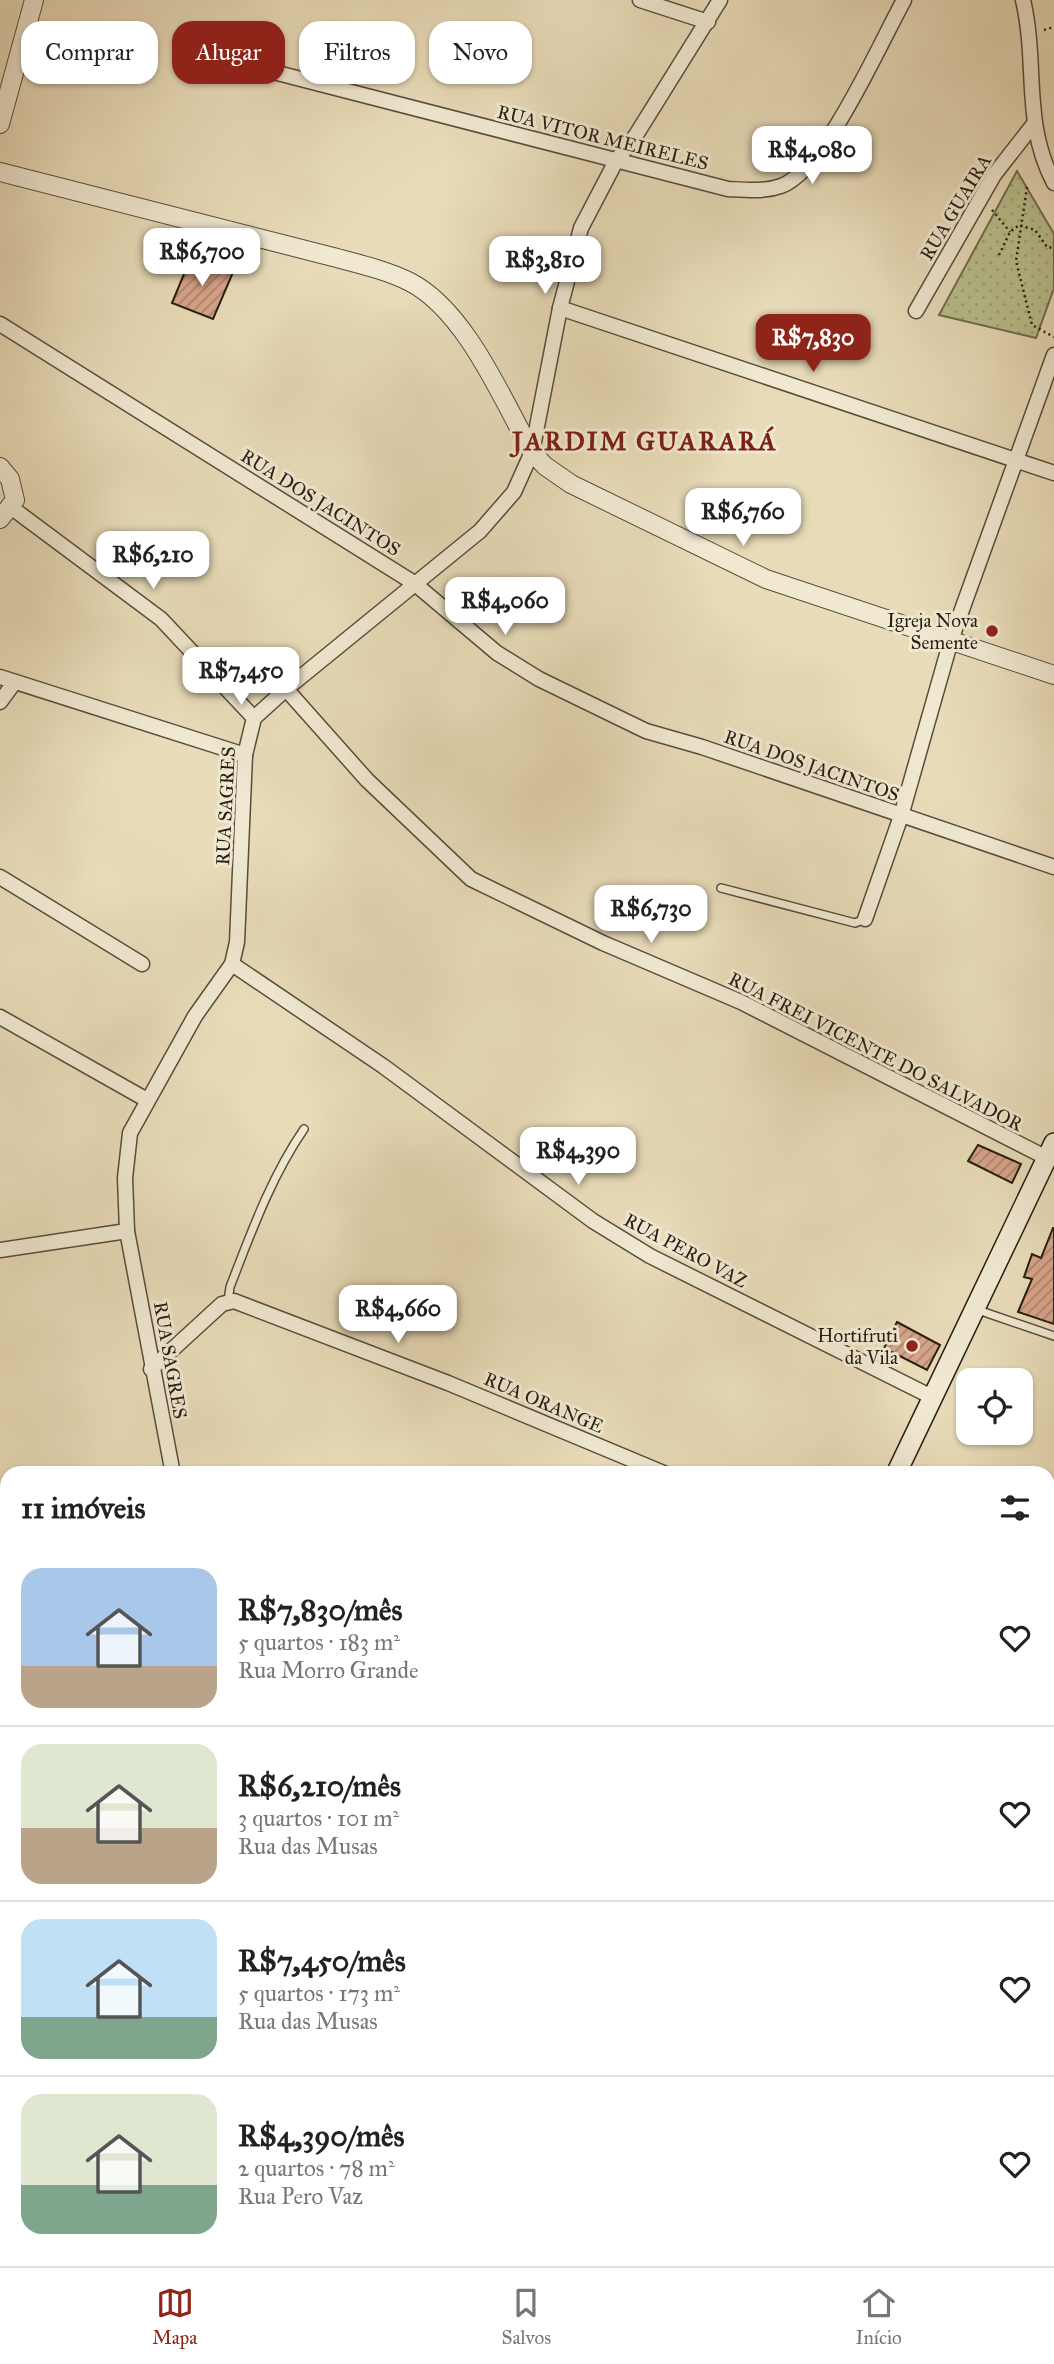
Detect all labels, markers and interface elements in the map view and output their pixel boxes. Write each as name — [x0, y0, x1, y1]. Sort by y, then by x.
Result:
chip: Comprar — [21, 21, 158, 84]
chip: Alugar — [172, 21, 285, 84]
chip: Filtros — [299, 21, 415, 84]
chip: Novo — [429, 21, 532, 84]
street label: RUA VITOR MEIRELES — [495, 100, 711, 175]
pin: R$4,080 — [747, 127, 877, 186]
text: R$4,080 — [768, 135, 856, 163]
street label: RUA GUAIRA — [915, 150, 996, 264]
pin: R$6,700 — [137, 229, 267, 288]
pin: R$3,810 — [480, 236, 610, 296]
text: R$6,700 — [159, 237, 245, 265]
text: R$3,810 — [505, 245, 585, 273]
pin: R$7,830 — [748, 314, 878, 374]
text: R$7,830 — [772, 323, 854, 351]
district label: JARDIM GUARARÁ — [509, 425, 778, 458]
street label: RUA DOS JACINTOS — [236, 444, 405, 562]
pin: R$6,760 — [678, 489, 808, 548]
text: R$6,760 — [701, 497, 785, 525]
pin: R$6,210 — [88, 532, 218, 591]
text: R$6,210 — [112, 540, 194, 568]
pin: R$4,060 — [440, 578, 570, 637]
text: R$4,060 — [461, 586, 549, 614]
place label: Igreja Nova Semente — [887, 609, 979, 654]
marker: Igreja Nova Semente — [984, 623, 1000, 639]
pin: R$7,450 — [176, 648, 306, 707]
text: R$7,450 — [198, 656, 284, 684]
street label: RUA DOS JACINTOS — [721, 725, 903, 807]
street label: RUA SAGRES — [211, 746, 240, 866]
pin: R$6,730 — [586, 886, 716, 945]
text: R$6,730 — [610, 894, 692, 922]
street label: RUA FREI VICENTE DO SALVADOR — [725, 967, 1027, 1136]
pin: R$4,390 — [513, 1128, 643, 1187]
text: R$4,390 — [536, 1136, 620, 1164]
street label: RUA PERO VAZ — [620, 1208, 752, 1293]
pin: R$4,660 — [333, 1286, 463, 1345]
text: R$4,660 — [355, 1294, 441, 1322]
street label: RUA SAGRES — [149, 1300, 192, 1421]
place label: Hortifruti da Vila — [817, 1324, 899, 1369]
marker: Hortifruti da Vila — [904, 1338, 920, 1354]
street label: RUA ORANGE — [480, 1367, 607, 1438]
map controls — [956, 1368, 1033, 1445]
button: locate — [956, 1368, 1033, 1445]
icon: filters — [996, 1489, 1034, 1527]
text: 11 imóveis — [21, 1490, 145, 1526]
text: R$7,830/mês — [238, 1592, 403, 1628]
icon: home — [77, 1596, 161, 1680]
icon: heart — [996, 1619, 1034, 1657]
text: 5 quartos · 183 m² — [238, 1628, 400, 1656]
text: Rua Morro Grande — [238, 1656, 419, 1684]
text: R$6,210/mês — [238, 1768, 401, 1804]
icon: home — [77, 1772, 161, 1856]
icon: heart — [996, 1795, 1034, 1833]
text: 3 quartos · 101 m² — [238, 1804, 399, 1832]
text: Rua das Musas — [238, 1832, 378, 1860]
text: R$7,450/mês — [238, 1943, 406, 1979]
icon: home — [77, 1947, 161, 2031]
icon: heart — [996, 1970, 1034, 2008]
text: 5 quartos · 173 m² — [238, 1979, 400, 2007]
text: Rua das Musas — [238, 2007, 378, 2035]
text: R$4,390/mês — [238, 2118, 404, 2154]
icon: home — [77, 2122, 161, 2206]
icon: heart — [996, 2145, 1034, 2183]
text: 2 quartos · 78 m² — [238, 2154, 395, 2182]
text: Rua Pero Vaz — [238, 2182, 363, 2210]
tab: Mapa — [152, 2284, 197, 2349]
tab: Salvos — [502, 2284, 551, 2349]
tab: Início — [855, 2284, 902, 2349]

